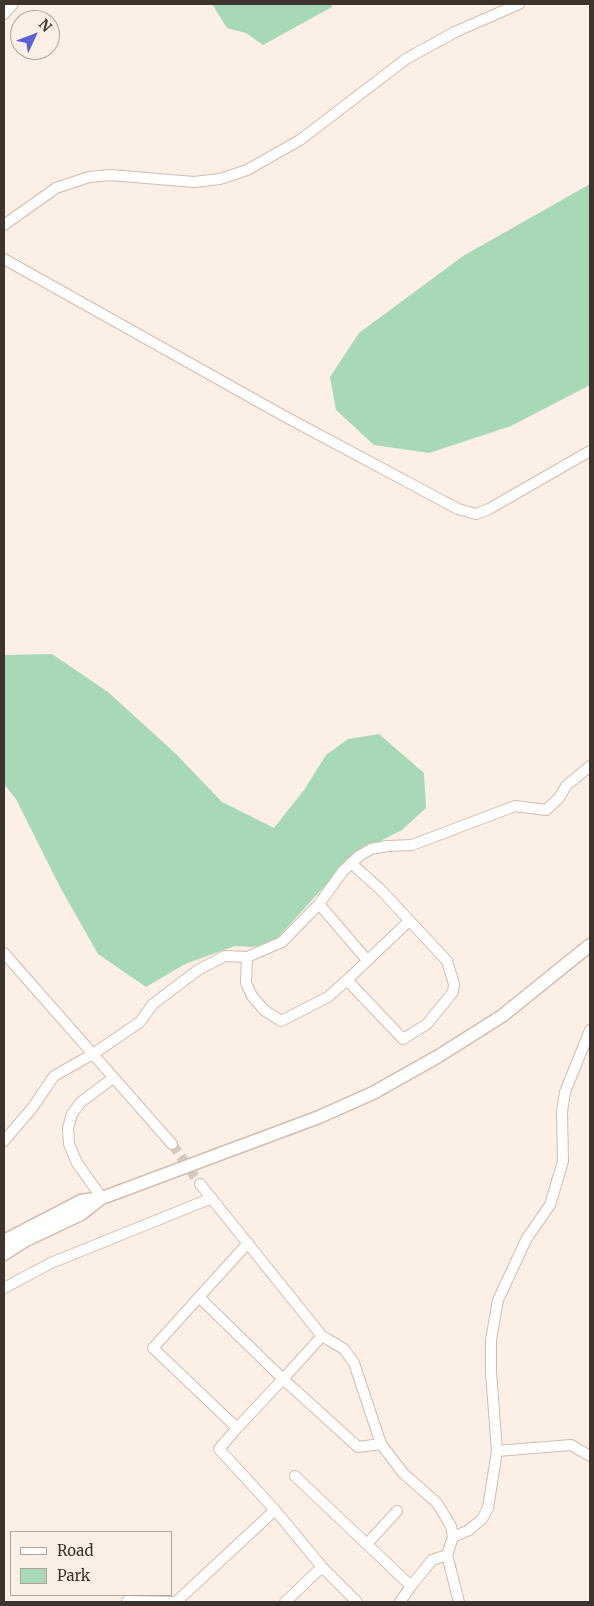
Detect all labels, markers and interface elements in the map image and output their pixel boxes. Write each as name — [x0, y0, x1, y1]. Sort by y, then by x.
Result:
north arrow — [10, 10, 60, 60]
text: N — [35, 15, 56, 36]
legend — [10, 1531, 172, 1596]
text: Road — [57, 1541, 93, 1560]
text: Park — [57, 1566, 90, 1585]

